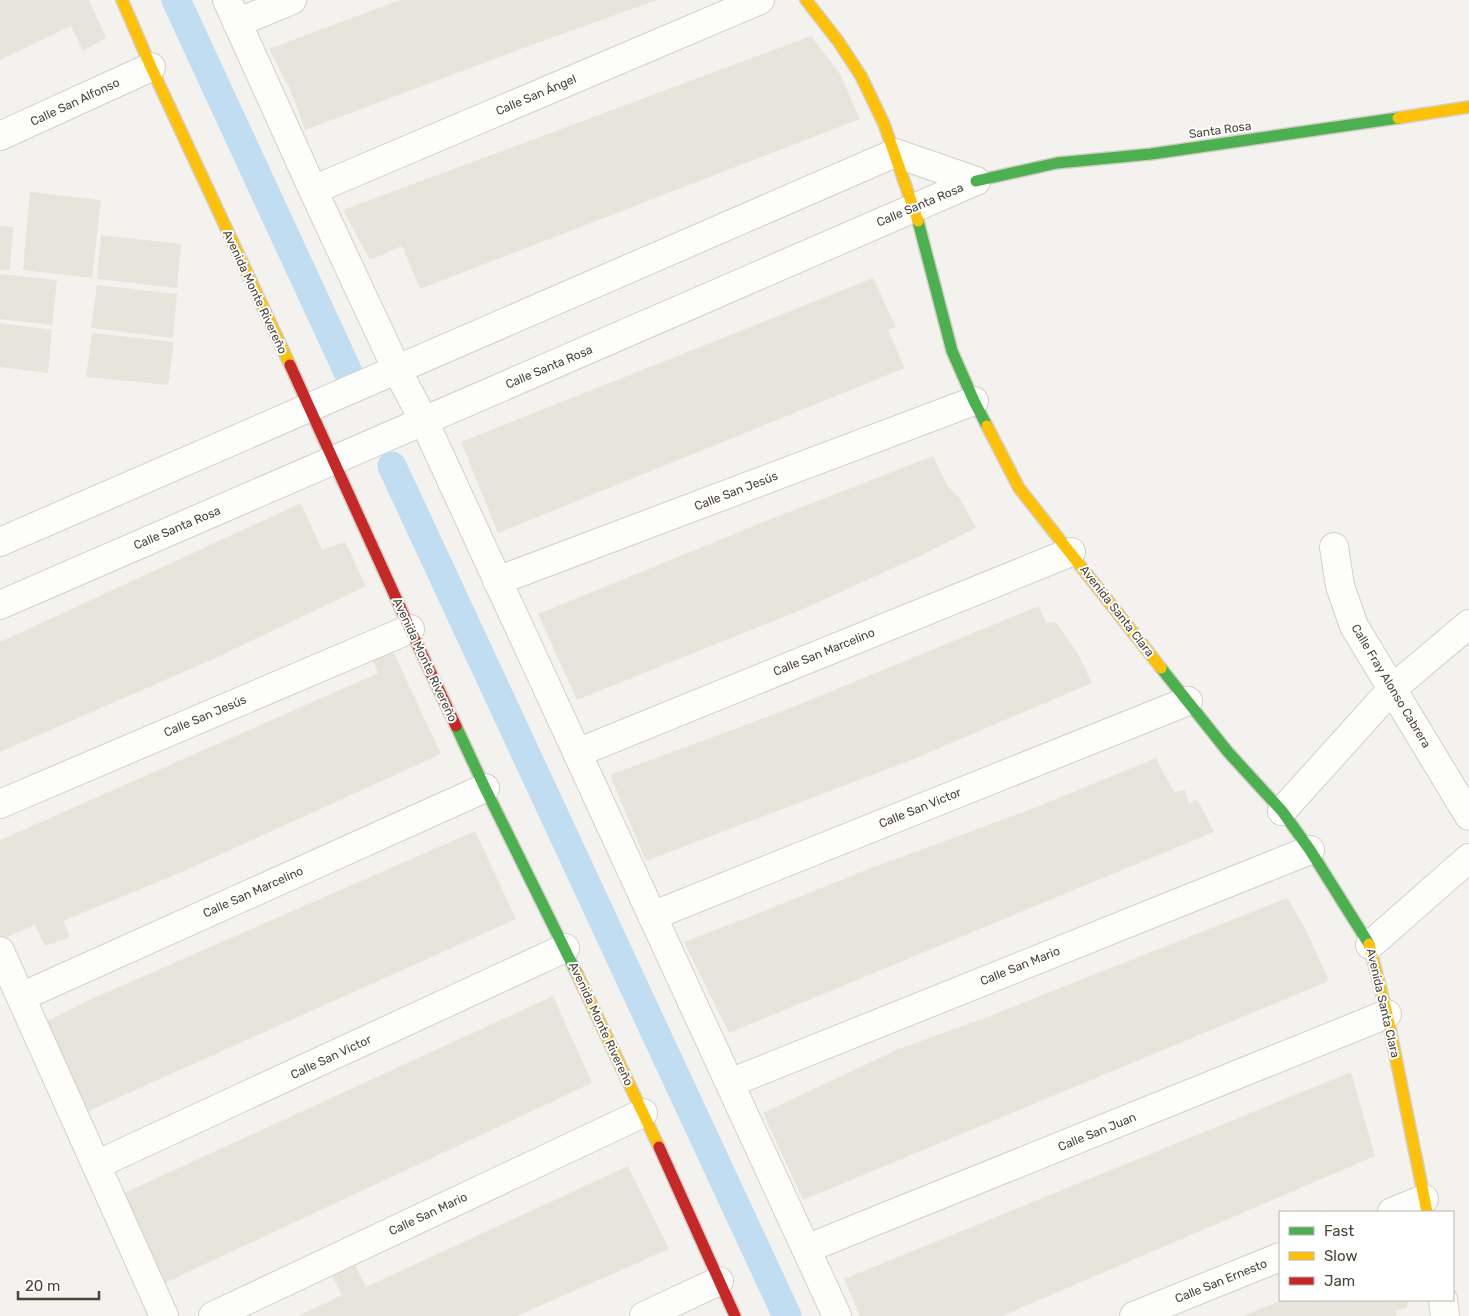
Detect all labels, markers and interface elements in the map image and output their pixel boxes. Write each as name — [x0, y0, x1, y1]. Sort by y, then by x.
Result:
street label: Calle San Ángel — [494, 72, 578, 118]
street label: Calle San Alfonso — [28, 75, 122, 129]
street label: Santa Rosa — [1188, 119, 1252, 141]
street label: Calle Santa Rosa — [874, 180, 966, 230]
street label: Avenida Monte Rivereño — [220, 228, 290, 356]
street label: Calle Santa Rosa — [503, 342, 595, 392]
street label: Calle San Jesús — [692, 469, 780, 513]
street label: Calle Santa Rosa — [131, 503, 223, 553]
street label: Avenida Santa Clara — [1077, 563, 1157, 659]
street label: Avenida Monte Rivereño — [390, 596, 460, 724]
street label: Calle Fray Alonso Cabrera — [1348, 622, 1434, 750]
street label: Calle San Marcelino — [771, 625, 877, 679]
street label: Calle San Jesús — [162, 692, 248, 740]
street label: Calle San Victor — [877, 785, 964, 831]
street label: Calle San Marcelino — [201, 864, 305, 920]
street label: Calle San Mario — [978, 944, 1062, 988]
street label: Avenida Santa Clara — [1364, 947, 1402, 1059]
street label: Avenida Monte Rivereño — [566, 960, 636, 1088]
street label: Calle San Victor — [288, 1032, 374, 1082]
street label: Calle San Juan — [1056, 1110, 1138, 1154]
street label: Calle San Mario — [387, 1190, 470, 1238]
legend — [1279, 1211, 1454, 1301]
text: Fast — [1324, 1222, 1354, 1240]
text: Slow — [1324, 1247, 1357, 1265]
street label: Calle San Ernesto — [1173, 1256, 1269, 1306]
scale bar — [18, 1268, 99, 1300]
text: Jam — [1324, 1272, 1355, 1290]
text: 20 m — [25, 1277, 60, 1295]

